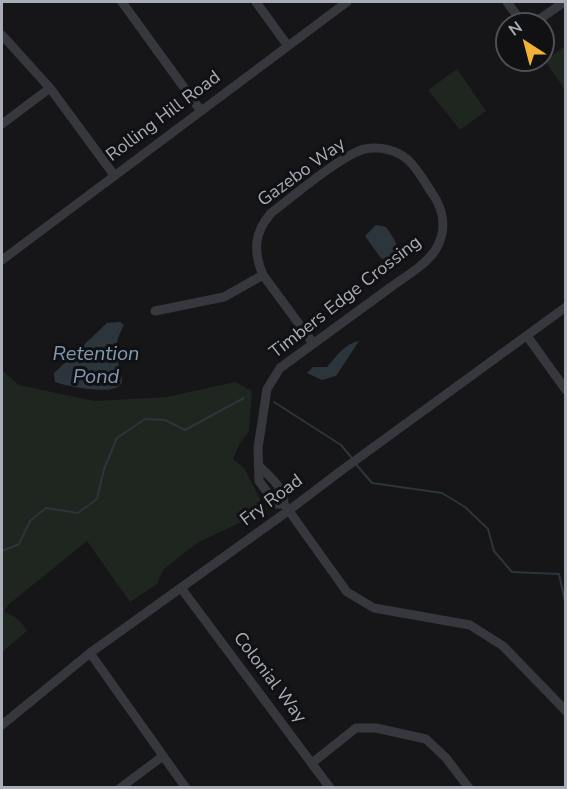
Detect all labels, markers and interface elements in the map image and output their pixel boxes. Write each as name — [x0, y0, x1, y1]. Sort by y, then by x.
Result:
north arrow — [495, 12, 555, 72]
text: N — [504, 17, 527, 41]
street label: Rolling Hill Road — [103, 67, 225, 167]
street label: Gazebo Way — [254, 134, 350, 212]
street label: Timbers Edge Crossing — [266, 232, 426, 364]
water label: Retention Pond — [53, 343, 139, 390]
street label: Fry Road — [237, 471, 307, 531]
street label: Colonial Way — [228, 628, 310, 728]

